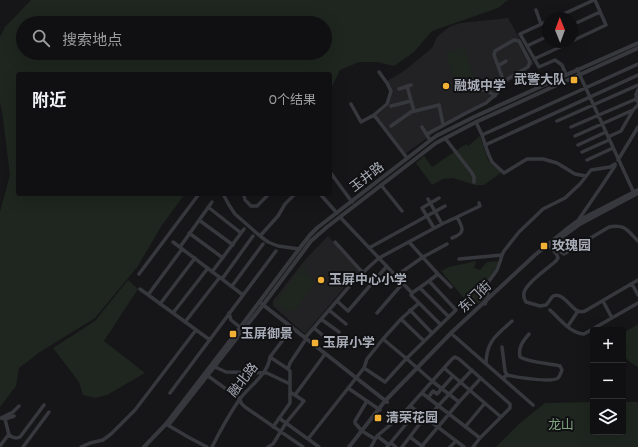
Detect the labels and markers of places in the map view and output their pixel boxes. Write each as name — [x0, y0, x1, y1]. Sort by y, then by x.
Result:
place label: 武警大队 — [514, 72, 566, 88]
marker: 武警大队 — [569, 75, 579, 85]
place label: 融城中学 — [454, 78, 506, 94]
marker: 融城中学 — [441, 81, 451, 91]
place label: 玫瑰园 — [552, 238, 591, 254]
marker: 玫瑰园 — [539, 241, 549, 251]
place label: 玉屏中心小学 — [329, 272, 407, 288]
marker: 玉屏中心小学 — [316, 275, 326, 285]
place label: 玉屏御景 — [241, 326, 293, 342]
marker: 玉屏御景 — [228, 329, 238, 339]
place label: 玉屏小学 — [323, 335, 375, 351]
marker: 玉屏小学 — [310, 338, 320, 348]
place label: 清荣花园 — [386, 410, 438, 426]
marker: 清荣花园 — [373, 413, 383, 423]

